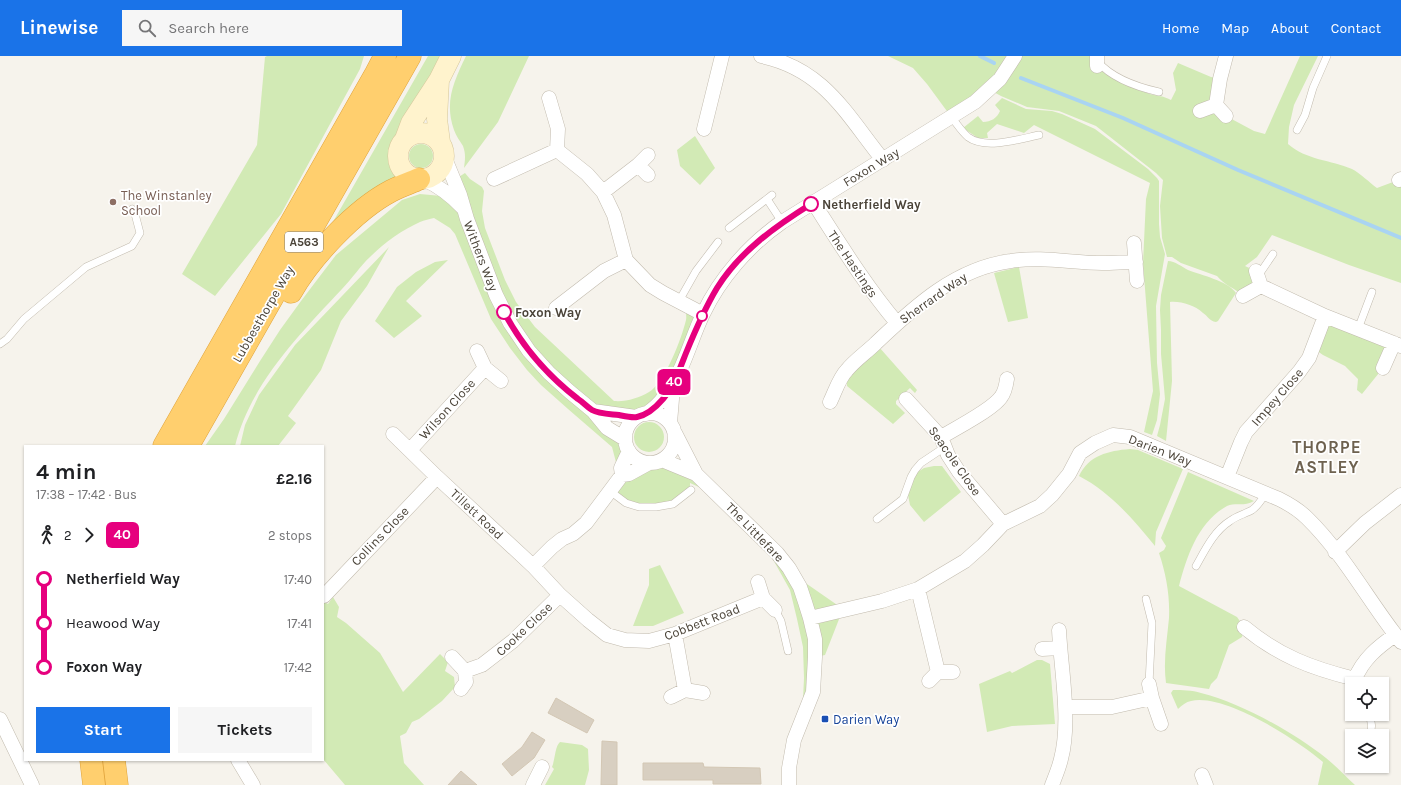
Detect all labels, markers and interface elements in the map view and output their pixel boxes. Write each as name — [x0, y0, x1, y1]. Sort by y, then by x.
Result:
search box — [122, 10, 402, 46]
text: Linewise — [20, 17, 98, 39]
icon: search — [136, 17, 158, 39]
text: Search here — [168, 19, 249, 37]
text: Home — [1162, 20, 1199, 37]
text: Map — [1221, 20, 1249, 37]
text: About — [1271, 20, 1309, 37]
text: Contact — [1331, 20, 1381, 37]
street label: Foxon Way — [840, 144, 902, 190]
place label: The Winstanley School — [121, 188, 212, 218]
marker: Netherfield Way — [803, 196, 819, 212]
marker: The Winstanley School — [108, 197, 118, 207]
place label: Netherfield Way — [822, 197, 921, 212]
street label: Withers Way — [461, 219, 501, 293]
street label: The Hastings — [825, 228, 881, 300]
road number: A563 — [285, 232, 323, 252]
street label: Lubbesthorpe Way — [229, 263, 297, 365]
street label: Sherrard Way — [896, 269, 970, 327]
marker: Foxon Way — [496, 304, 512, 320]
place label: Foxon Way — [515, 305, 581, 320]
unlabelled marker — [696, 310, 708, 322]
street label: Impey Close — [1248, 365, 1306, 429]
line badge: 40 — [656, 369, 692, 395]
text: 40 — [665, 373, 683, 390]
street label: Wilson Close — [416, 375, 478, 442]
street label: Seacole Close — [926, 423, 985, 499]
street label: Darien Way — [1126, 431, 1194, 469]
district label: THORPE ASTLEY — [1292, 437, 1362, 477]
text: 4 min — [36, 459, 96, 485]
text: £2.16 — [276, 470, 312, 488]
street label: Tillett Road — [447, 486, 507, 542]
text: 17:38 – 17:42 · Bus — [36, 487, 137, 502]
street label: The Littlefare — [723, 499, 787, 565]
street label: Collins Close — [348, 503, 412, 569]
icon: walk — [36, 524, 58, 546]
icon: forward — [78, 524, 100, 546]
text: 40 — [114, 526, 131, 543]
text: 2 — [64, 528, 72, 543]
text: 2 stops — [268, 528, 312, 543]
text: Netherfield Way — [66, 570, 180, 588]
text: 17:40 — [284, 572, 312, 587]
street label: Cooke Close — [493, 599, 555, 659]
street label: Cobbett Road — [662, 601, 742, 643]
text: Heawood Way — [66, 614, 160, 632]
text: 17:41 — [287, 616, 312, 631]
text: Foxon Way — [66, 658, 142, 676]
text: 17:42 — [284, 660, 312, 675]
map controls — [1345, 677, 1389, 773]
button: locate — [1345, 677, 1389, 721]
button: Start — [36, 707, 170, 753]
button: Tickets — [178, 707, 312, 753]
place label: Darien Way — [833, 712, 899, 727]
marker: Darien Way — [820, 714, 830, 724]
button: layers — [1345, 729, 1389, 773]

